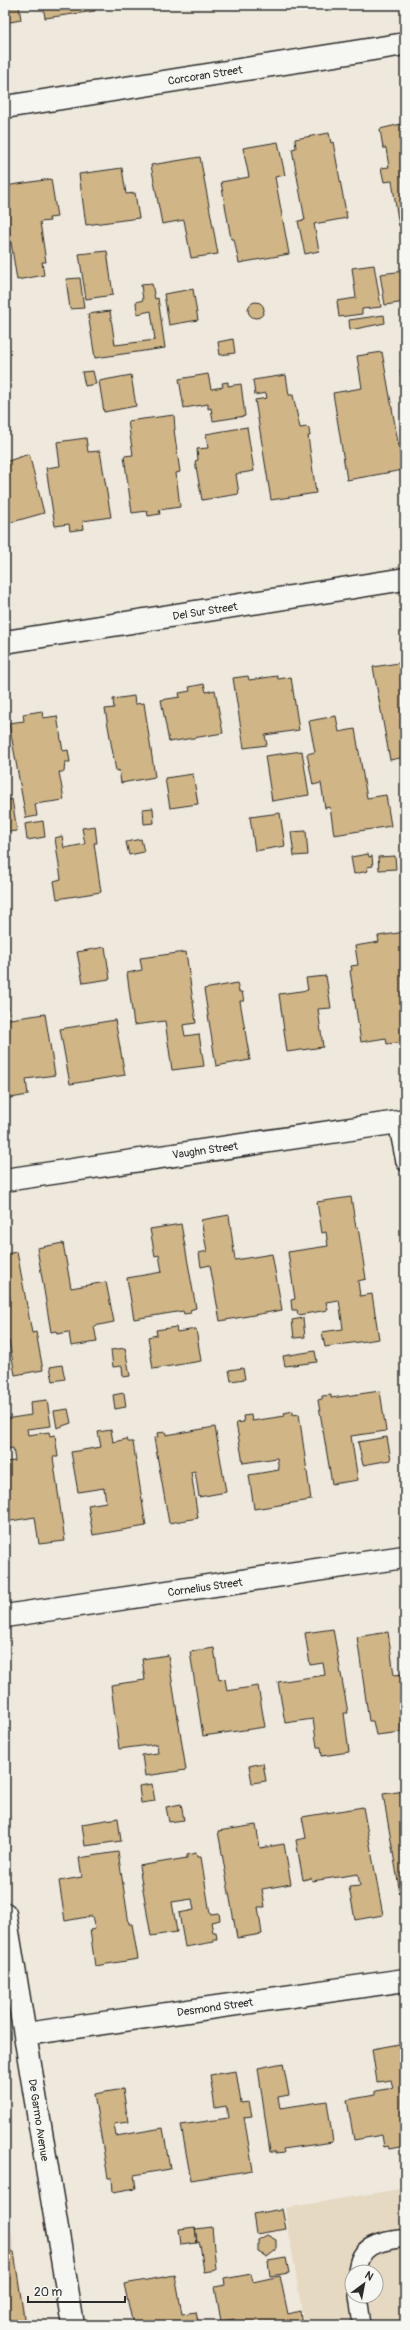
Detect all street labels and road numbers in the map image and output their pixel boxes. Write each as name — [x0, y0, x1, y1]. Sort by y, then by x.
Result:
street label: Corcoran Street — [167, 63, 244, 88]
street label: Del Sur Street — [172, 600, 239, 623]
street label: Vaughn Street — [171, 1139, 239, 1162]
street label: Cornelius Street — [167, 1576, 244, 1599]
street label: Desmond Street — [176, 1996, 254, 2019]
street label: De Garmo Avenue — [26, 2078, 52, 2163]

